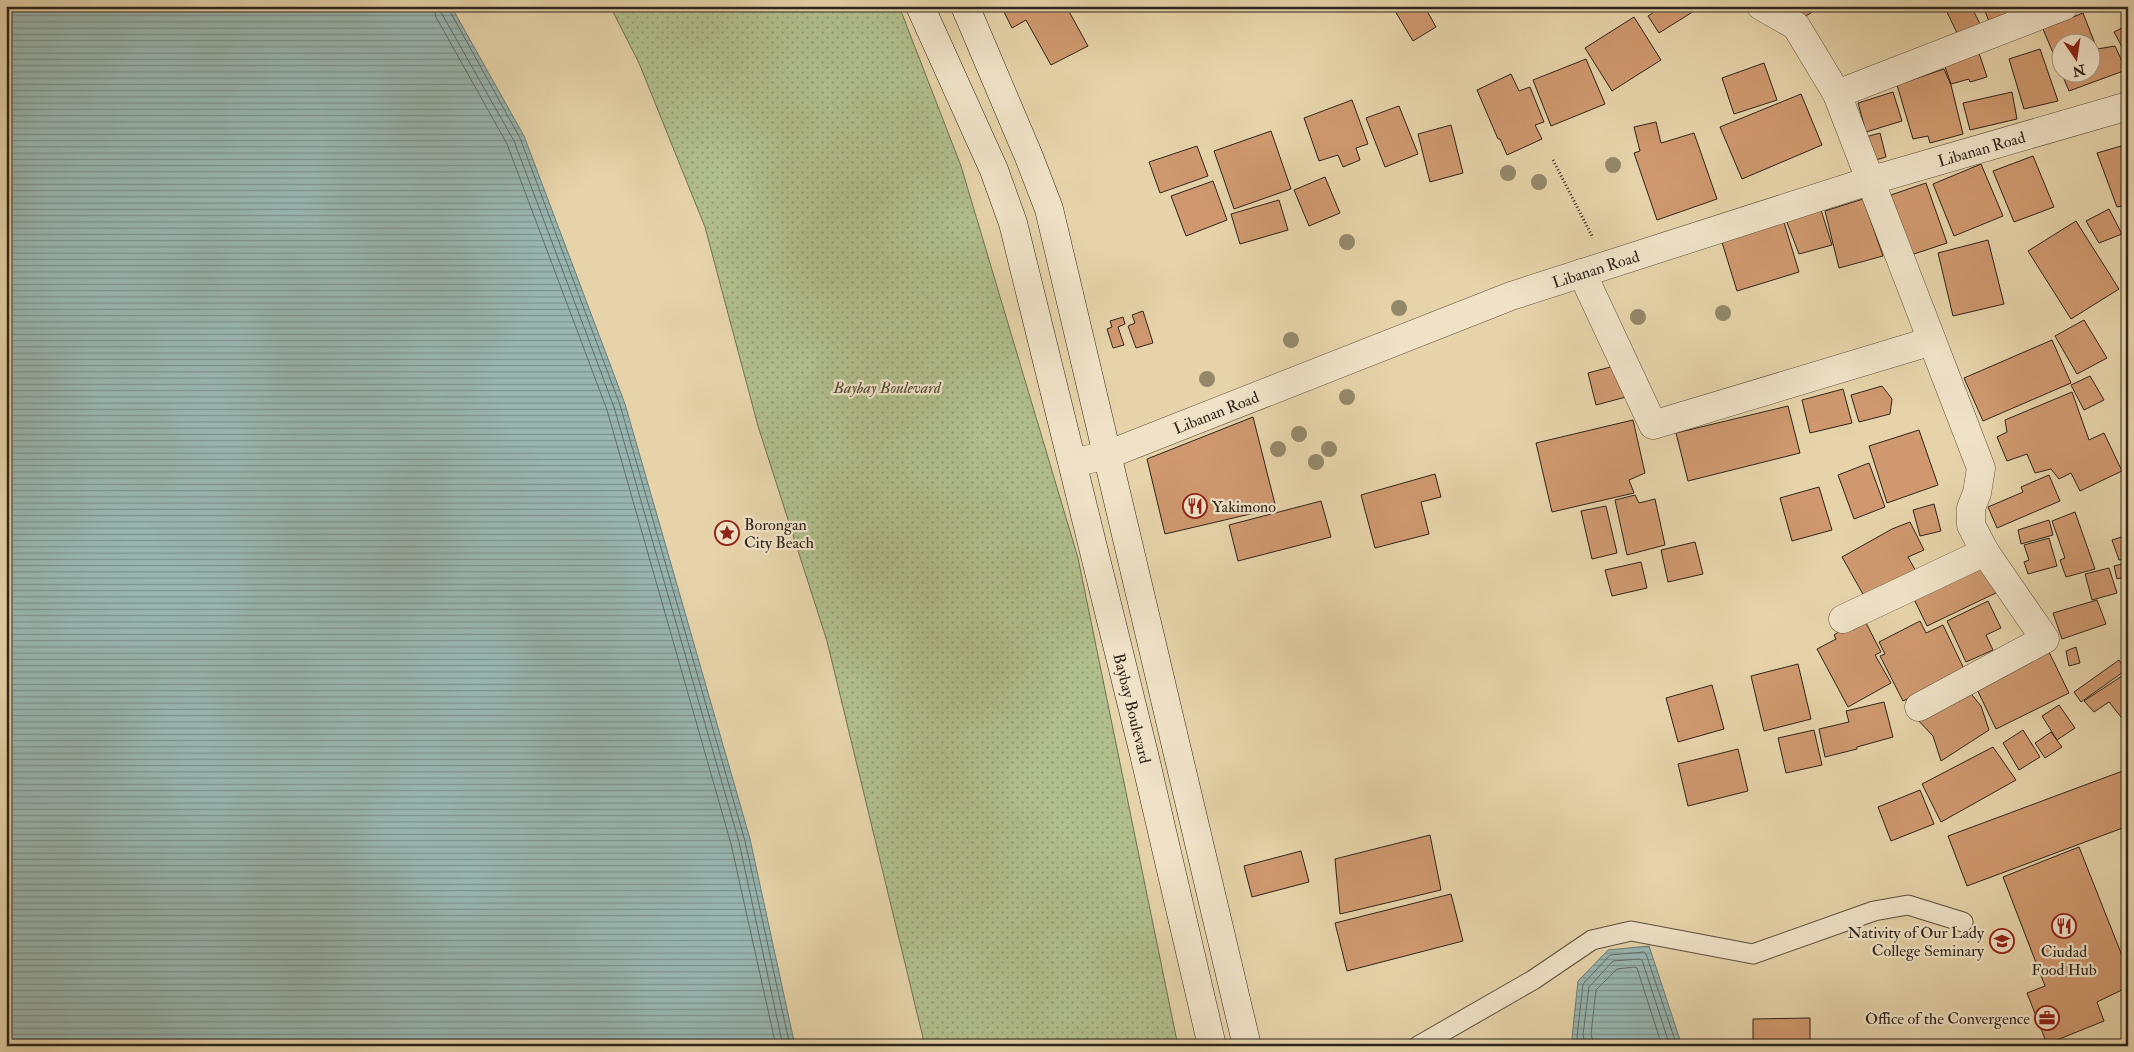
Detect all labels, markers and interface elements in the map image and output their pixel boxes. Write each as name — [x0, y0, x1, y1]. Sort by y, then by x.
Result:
north arrow — [2052, 32, 2102, 82]
text: N — [2070, 60, 2088, 80]
street label: Libanan Road — [1935, 127, 2028, 172]
street label: Libanan Road — [1550, 246, 1642, 293]
park label: Baybay Boulevard — [832, 378, 942, 398]
street label: Libanan Road — [1171, 387, 1262, 439]
restaurant icon: Yakimono — [1182, 493, 1208, 519]
place label: Yakimono — [1212, 497, 1276, 517]
place label: Borongan City Beach — [744, 515, 815, 553]
place icon: Borongan City Beach — [714, 520, 740, 546]
street label: Baybay Boulevard — [1108, 651, 1155, 766]
restaurant icon: Ciudad Food Hub — [2051, 913, 2077, 939]
place label: Nativity of Our Lady College Seminary — [1847, 923, 1985, 961]
school or university icon: Nativity of Our Lady College Seminary — [1989, 928, 2015, 954]
place label: Ciudad Food Hub — [2031, 942, 2097, 980]
office icon: Office of the Convergence — [2034, 1005, 2060, 1031]
place label: Office of the Convergence — [1865, 1009, 2030, 1029]

